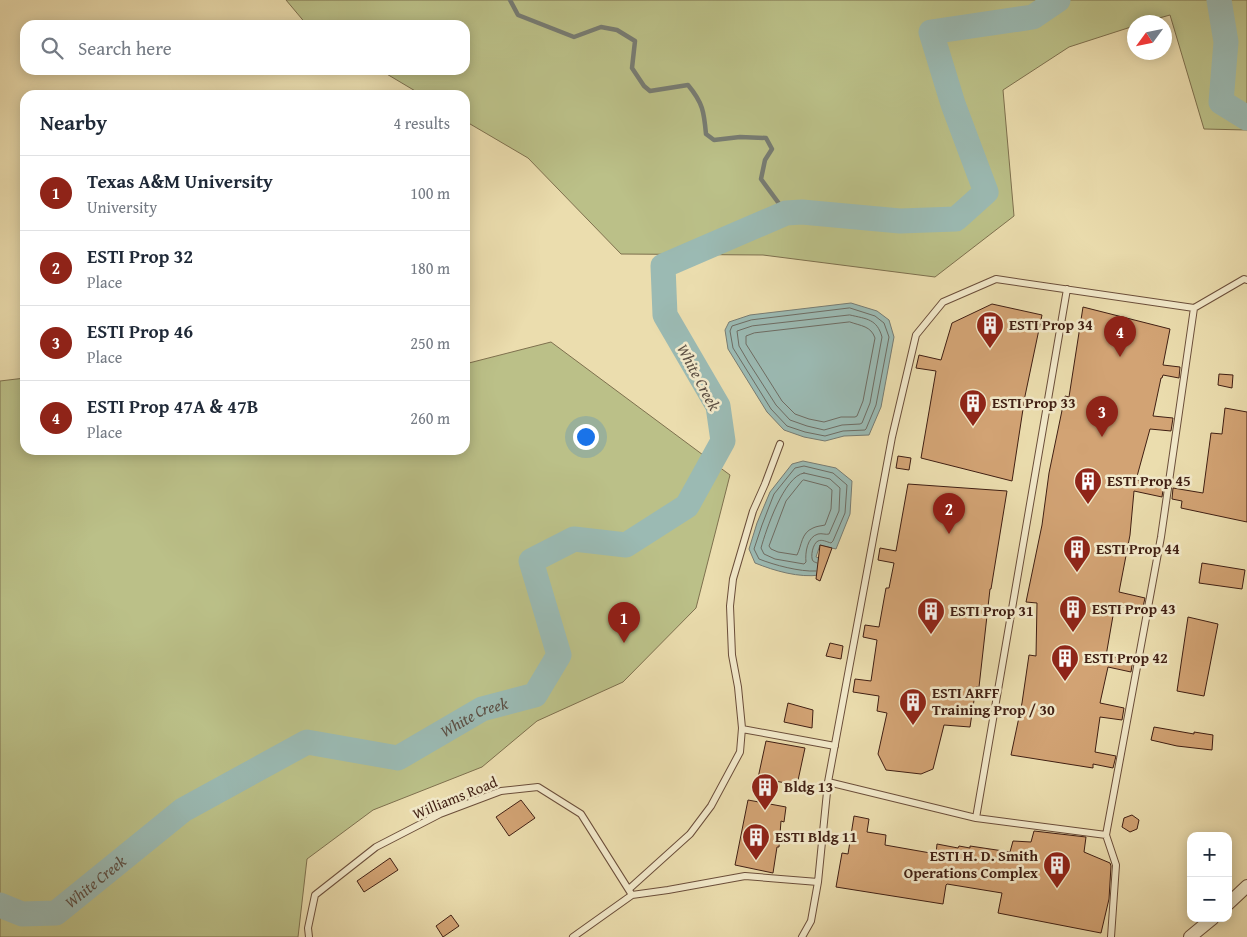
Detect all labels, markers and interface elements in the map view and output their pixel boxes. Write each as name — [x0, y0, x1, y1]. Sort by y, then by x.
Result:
north arrow — [1127, 15, 1172, 60]
search box — [20, 20, 470, 75]
icon: search — [38, 34, 66, 62]
text: Search here — [78, 34, 172, 62]
text: Nearby — [40, 107, 107, 138]
text: 4 results — [393, 111, 450, 135]
text: Texas A&M University — [87, 167, 273, 195]
text: 1 — [52, 181, 60, 205]
text: 100 m — [410, 181, 450, 205]
text: University — [87, 195, 157, 219]
text: ESTI Prop 32 — [87, 242, 193, 270]
text: 2 — [52, 256, 60, 280]
text: 180 m — [410, 256, 450, 280]
text: Place — [87, 270, 122, 294]
building icon: ESTI Prop 34 — [975, 310, 1005, 349]
place label: ESTI Prop 34 — [1009, 314, 1093, 335]
pin: 4 — [1104, 316, 1136, 357]
text: ESTI Prop 46 — [87, 317, 193, 345]
text: 3 — [52, 331, 60, 355]
text: 250 m — [410, 331, 450, 355]
water label: White Creek — [671, 339, 727, 415]
text: Place — [87, 345, 122, 369]
building icon: ESTI Prop 33 — [958, 388, 988, 427]
text: ESTI Prop 47A & 47B — [87, 392, 258, 420]
place label: ESTI Prop 33 — [992, 392, 1076, 413]
pin: 3 — [1086, 396, 1118, 437]
text: 4 — [52, 406, 60, 430]
text: 260 m — [410, 406, 450, 430]
text: Place — [87, 420, 122, 444]
your location — [573, 424, 599, 450]
building icon: ESTI Prop 45 — [1073, 466, 1103, 505]
place label: ESTI Prop 45 — [1107, 470, 1191, 491]
pin: 2 — [933, 493, 965, 534]
building icon: ESTI Prop 44 — [1062, 534, 1092, 573]
place label: ESTI Prop 44 — [1096, 538, 1180, 559]
building icon: ESTI Prop 43 — [1058, 594, 1088, 633]
building icon: ESTI Prop 31 — [916, 596, 946, 635]
place label: ESTI Prop 43 — [1092, 598, 1176, 619]
place label: ESTI Prop 31 — [950, 600, 1034, 621]
pin: 1 — [608, 602, 640, 643]
building icon: ESTI Prop 42 — [1050, 643, 1080, 682]
place label: ESTI Prop 42 — [1084, 647, 1168, 668]
place label: ESTI ARFF Training Prop / 30 — [932, 682, 1055, 720]
building icon: ESTI ARFF Training Prop / 30 — [898, 687, 928, 726]
water label: White Creek — [435, 691, 511, 743]
street label: Williams Road — [409, 771, 500, 824]
building icon: Bldg 13 — [750, 772, 780, 811]
place label: Bldg 13 — [784, 776, 833, 797]
building icon: ESTI Bldg 11 — [741, 822, 771, 861]
place label: ESTI Bldg 11 — [775, 826, 857, 847]
map controls — [1187, 832, 1232, 922]
button: + — [1187, 832, 1232, 877]
place label: ESTI H. D. Smith Operations Complex — [904, 845, 1038, 883]
water label: White Creek — [59, 849, 131, 914]
building icon: ESTI H. D. Smith Operations Complex — [1042, 850, 1072, 889]
button: − — [1187, 877, 1232, 922]

